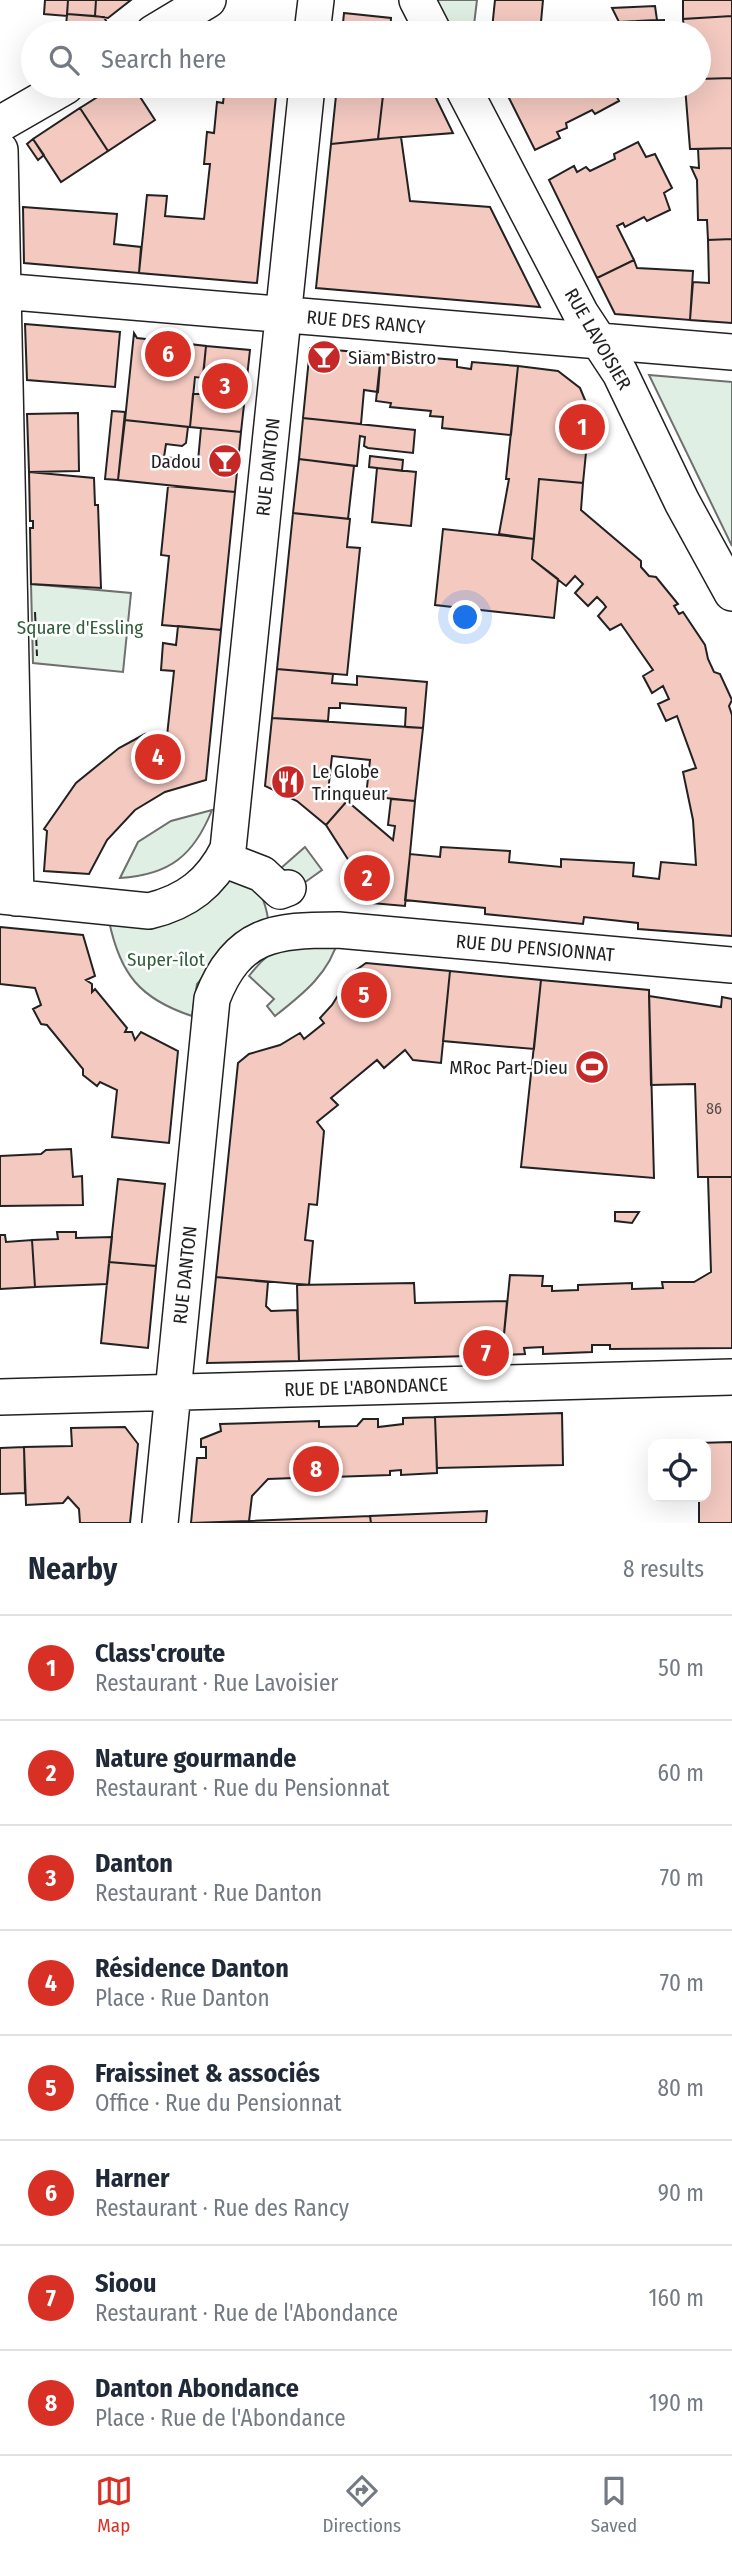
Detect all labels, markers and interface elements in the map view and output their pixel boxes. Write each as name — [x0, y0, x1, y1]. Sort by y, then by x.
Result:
search box — [21, 21, 711, 98]
icon: search — [45, 41, 83, 79]
text: Search here — [101, 44, 226, 75]
street label: RUE LAVOISIER — [560, 284, 636, 394]
street label: RUE DES RANCY — [306, 305, 427, 339]
pin: 6 — [145, 328, 191, 380]
bar icon: Siam Bistro — [305, 338, 343, 376]
place label: Siam Bistro — [348, 346, 436, 369]
pin: 3 — [202, 360, 248, 412]
pin: 1 — [559, 401, 605, 453]
street label: RUE DANTON — [251, 417, 285, 517]
bar icon: Dadou — [206, 442, 244, 480]
place label: Dadou — [151, 450, 201, 473]
your location — [448, 600, 482, 634]
park label: Square d'Essling — [17, 616, 143, 639]
pin: 4 — [135, 731, 181, 783]
place label: Le Globe Trinqueur — [312, 760, 388, 805]
restaurant icon: Le Globe Trinqueur — [269, 763, 307, 801]
pin: 2 — [344, 852, 390, 904]
street label: RUE DU PENSIONNAT — [455, 930, 615, 966]
park label: Super-îlot — [127, 948, 206, 971]
pin: 5 — [341, 969, 387, 1021]
sports icon: MRoc Part-Dieu — [573, 1048, 611, 1086]
place label: MRoc Part-Dieu — [449, 1056, 568, 1079]
house number: 86 — [706, 1099, 722, 1118]
street label: RUE DANTON — [168, 1225, 202, 1325]
pin: 7 — [463, 1327, 509, 1379]
street label: RUE DE L'ABONDANCE — [284, 1373, 448, 1401]
map controls — [648, 1439, 711, 1502]
button: locate — [648, 1439, 711, 1502]
pin: 8 — [293, 1443, 339, 1495]
text: Nearby — [28, 1551, 117, 1587]
text: 8 results — [623, 1555, 704, 1583]
text: Class'croute — [95, 1638, 225, 1669]
text: 1 — [46, 1654, 56, 1682]
text: 50 m — [658, 1654, 704, 1682]
text: Restaurant · Rue Lavoisier — [95, 1669, 338, 1697]
text: Nature gourmande — [95, 1743, 297, 1774]
text: 2 — [46, 1759, 56, 1787]
text: 60 m — [658, 1759, 704, 1787]
text: Restaurant · Rue du Pensionnat — [95, 1774, 390, 1802]
text: Danton — [95, 1848, 173, 1879]
text: 3 — [46, 1864, 56, 1892]
text: 70 m — [660, 1864, 704, 1892]
text: Restaurant · Rue Danton — [95, 1879, 322, 1907]
text: Résidence Danton — [95, 1953, 289, 1984]
text: 4 — [45, 1969, 57, 1997]
text: 70 m — [660, 1969, 704, 1997]
text: Place · Rue Danton — [95, 1984, 270, 2012]
text: Fraissinet & associés — [95, 2058, 320, 2089]
text: 5 — [45, 2074, 57, 2102]
text: 80 m — [657, 2074, 704, 2102]
text: Office · Rue du Pensionnat — [95, 2089, 342, 2117]
text: Harner — [95, 2163, 169, 2194]
text: 6 — [45, 2179, 57, 2207]
text: 90 m — [658, 2179, 704, 2207]
text: Restaurant · Rue des Rancy — [95, 2194, 349, 2222]
text: Sioou — [95, 2268, 157, 2299]
text: 7 — [46, 2284, 56, 2312]
text: 160 m — [649, 2284, 704, 2312]
text: Restaurant · Rue de l'Abondance — [95, 2299, 398, 2327]
text: Danton Abondance — [95, 2373, 299, 2404]
text: 8 — [45, 2389, 57, 2417]
text: 190 m — [649, 2389, 704, 2417]
text: Place · Rue de l'Abondance — [95, 2404, 346, 2432]
tab: Map — [95, 2472, 133, 2537]
tab: Directions — [323, 2472, 401, 2537]
tab: Saved — [591, 2472, 637, 2537]

